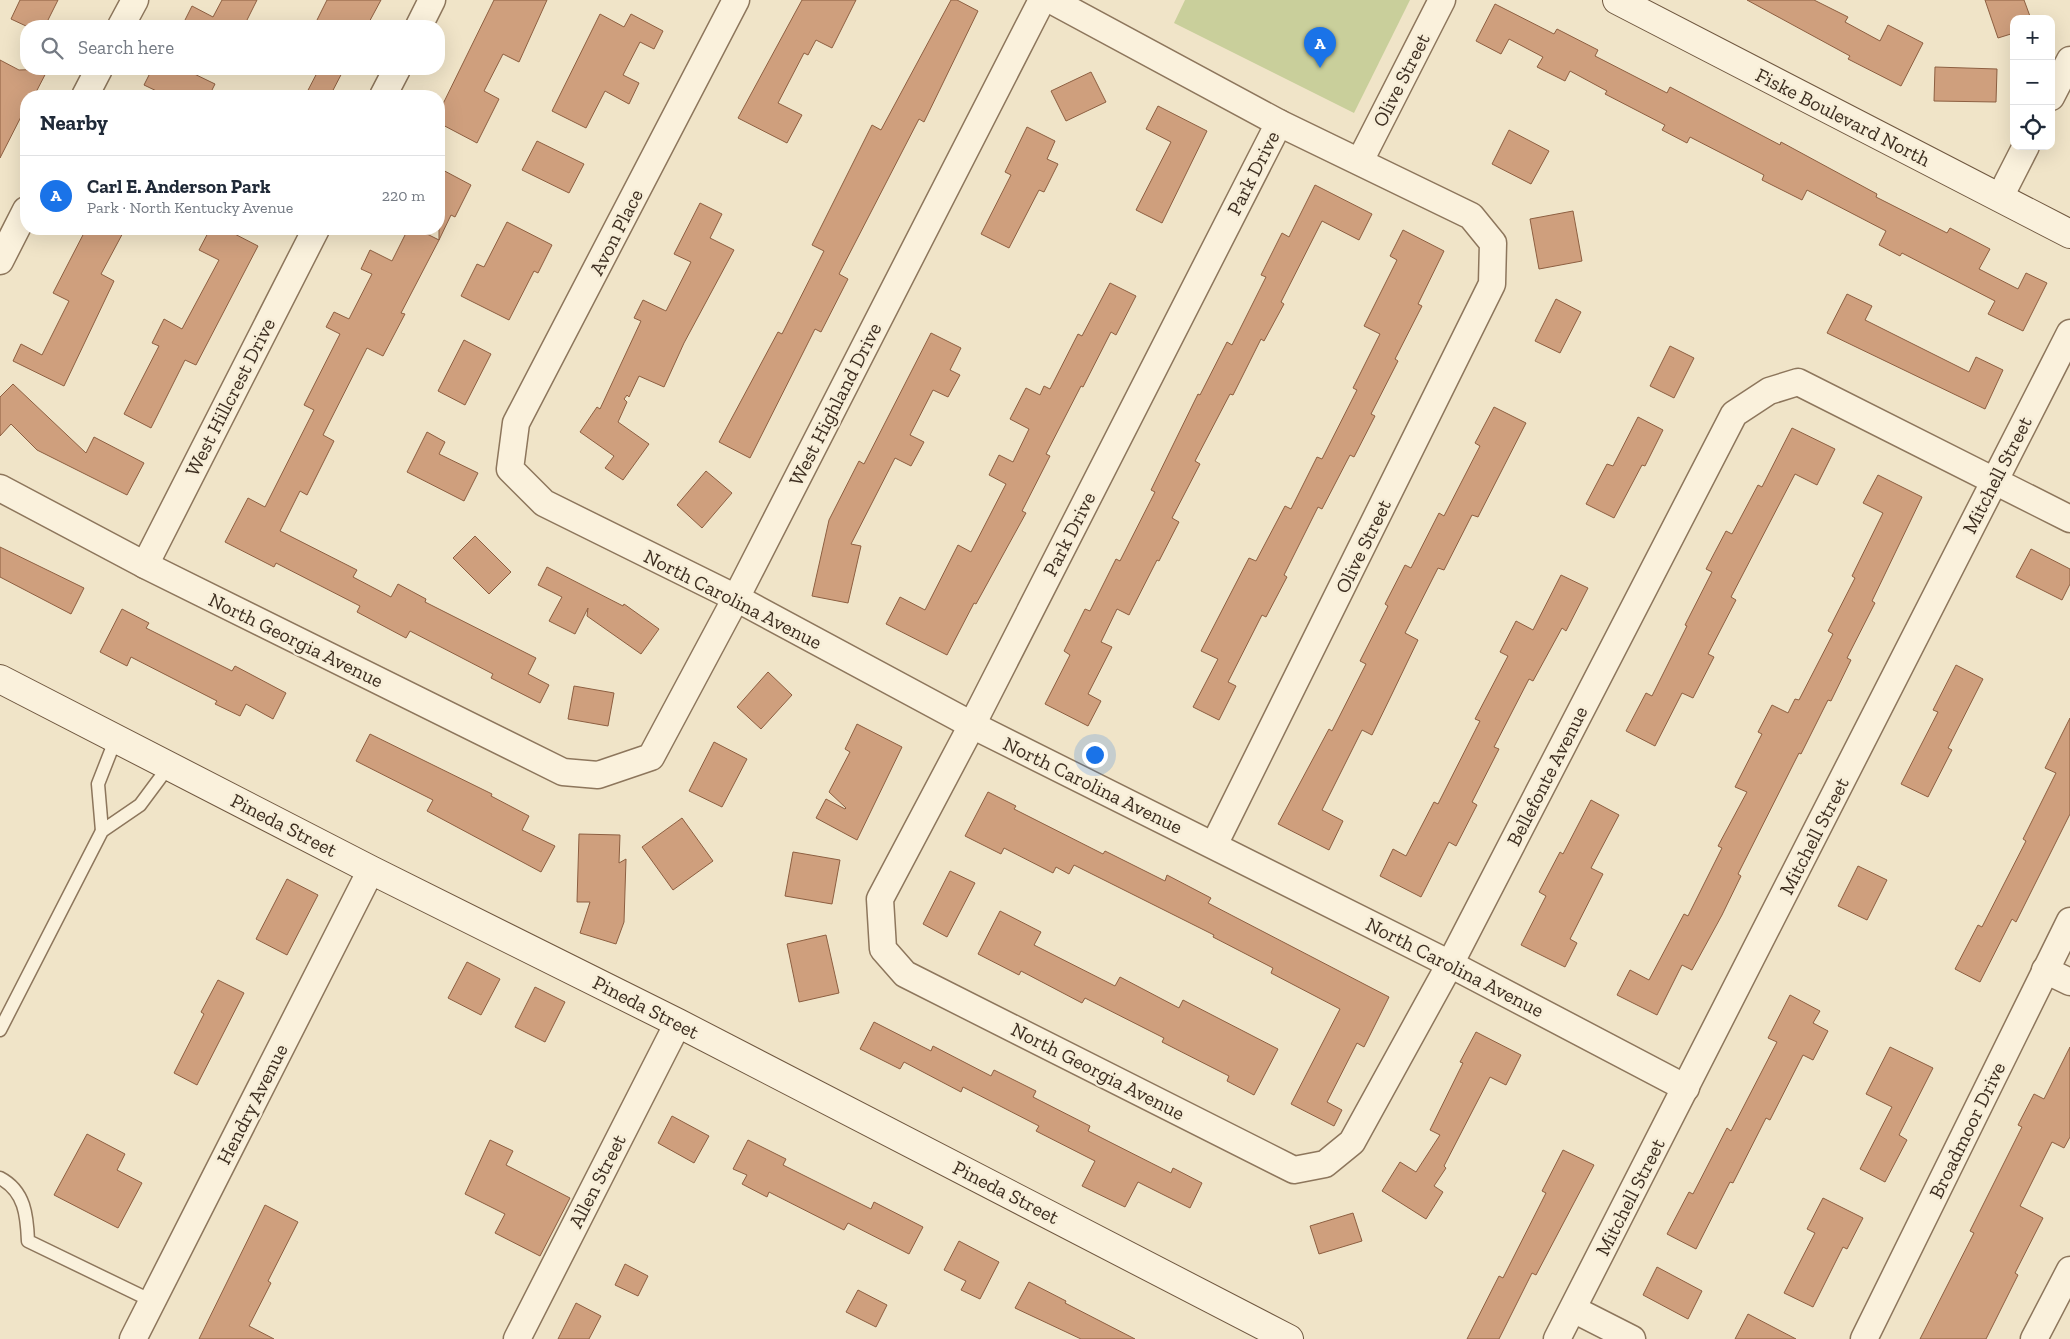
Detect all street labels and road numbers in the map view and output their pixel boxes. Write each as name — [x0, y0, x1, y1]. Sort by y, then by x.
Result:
street label: Olive Street — [1367, 29, 1435, 131]
street label: Fiske Boulevard North — [1752, 63, 1935, 172]
street label: Park Drive — [1222, 127, 1284, 219]
street label: Avon Place — [584, 185, 648, 279]
street label: West Hillcrest Drive — [180, 314, 280, 480]
street label: West Highland Drive — [783, 318, 887, 490]
street label: Mitchell Street — [1957, 412, 2037, 538]
street label: Park Drive — [1038, 488, 1100, 580]
street label: Olive Street — [1330, 495, 1396, 597]
street label: North Carolina Avenue — [640, 544, 826, 654]
street label: North Georgia Avenue — [205, 587, 387, 693]
street label: Bellefonte Avenue — [1501, 702, 1593, 850]
street label: North Carolina Avenue — [999, 731, 1187, 839]
street label: Mitchell Street — [1774, 773, 1854, 899]
street label: Pineda Street — [227, 788, 342, 862]
street label: North Carolina Avenue — [1362, 912, 1548, 1022]
street label: Pineda Street — [589, 970, 704, 1044]
street label: North Georgia Avenue — [1007, 1017, 1189, 1125]
street label: Hendry Avenue — [211, 1040, 293, 1168]
street label: Broadmoor Drive — [1924, 1058, 2010, 1202]
street label: Allen Street — [563, 1130, 631, 1232]
street label: Mitchell Street — [1590, 1134, 1670, 1260]
street label: Pineda Street — [949, 1155, 1064, 1229]

